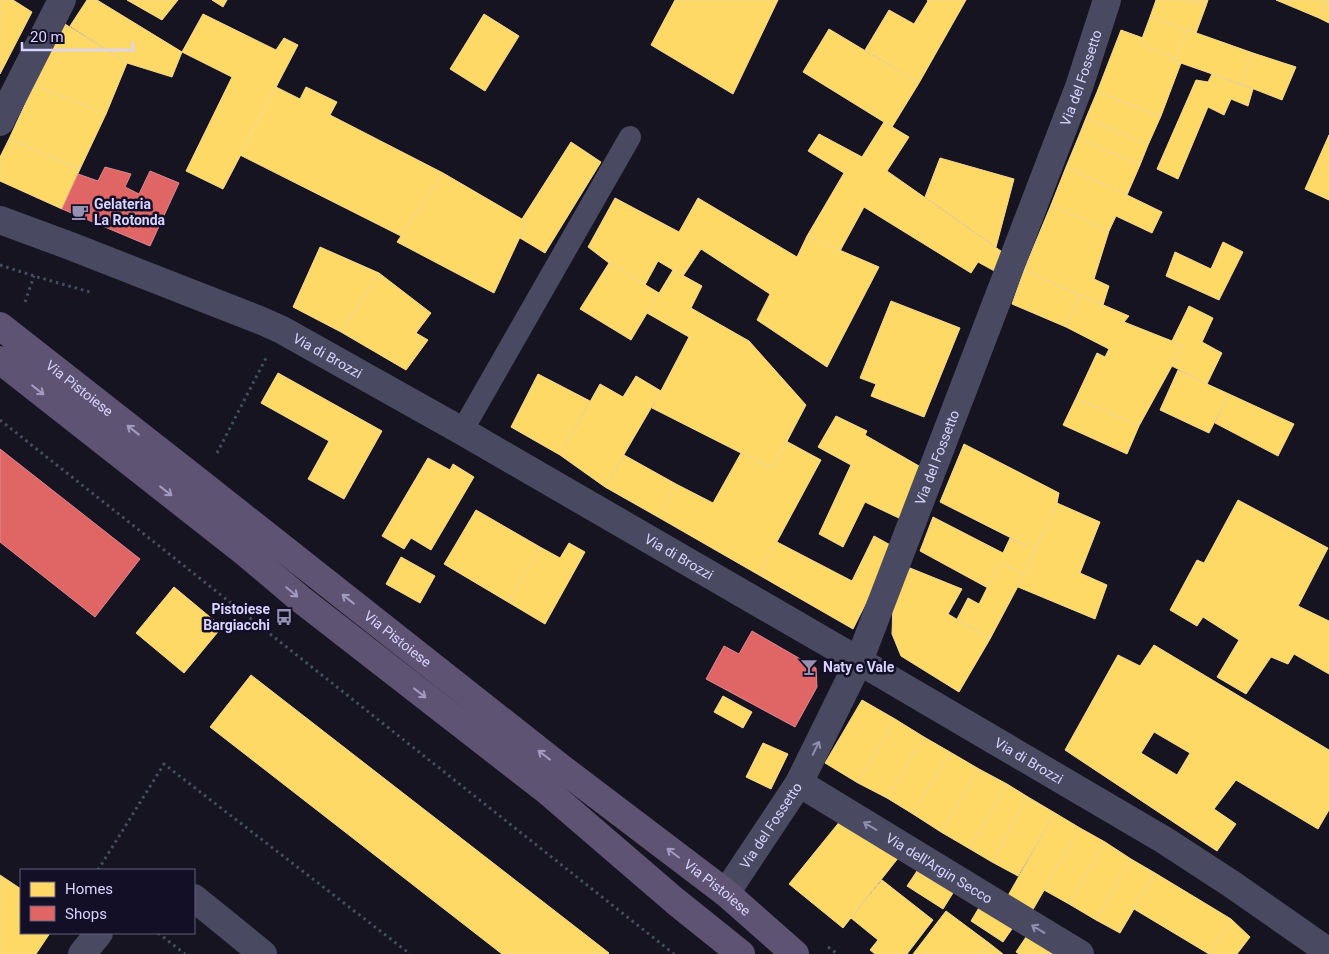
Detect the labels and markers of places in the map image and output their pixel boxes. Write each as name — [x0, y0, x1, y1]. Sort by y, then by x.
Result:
place label: Gelateria La Rotonda — [94, 196, 166, 228]
cafe icon: Gelateria La Rotonda — [70, 202, 90, 222]
place label: Pistoiese Bargiacchi — [203, 601, 270, 633]
bus stop icon: Pistoiese Bargiacchi — [274, 607, 294, 627]
bar icon: Naty e Vale — [799, 657, 819, 677]
place label: Naty e Vale — [823, 659, 895, 675]

